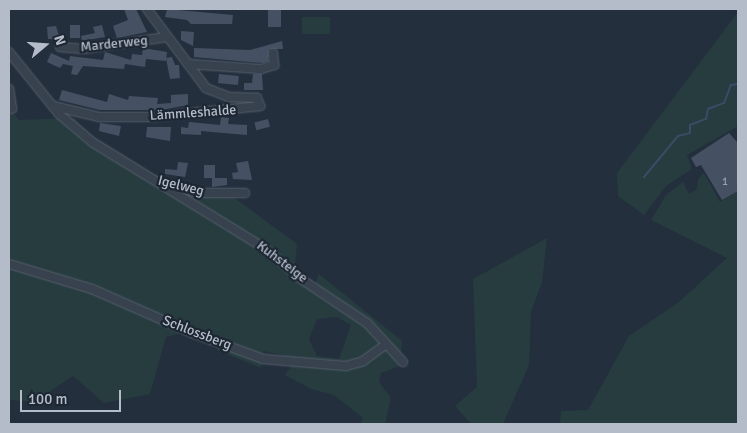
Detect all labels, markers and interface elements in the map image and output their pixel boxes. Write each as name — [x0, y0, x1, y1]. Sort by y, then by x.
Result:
north arrow — [20, 20, 70, 70]
street label: Marderweg — [79, 32, 149, 56]
text: N — [50, 33, 69, 47]
street label: Lämmleshalde — [149, 102, 237, 124]
street label: Igelweg — [156, 172, 206, 200]
house number: 1 — [722, 175, 728, 189]
street label: Kuhsteige — [253, 237, 311, 287]
street label: Schlossberg — [160, 312, 234, 354]
scale bar — [22, 380, 124, 412]
text: 100 m — [28, 390, 68, 408]

